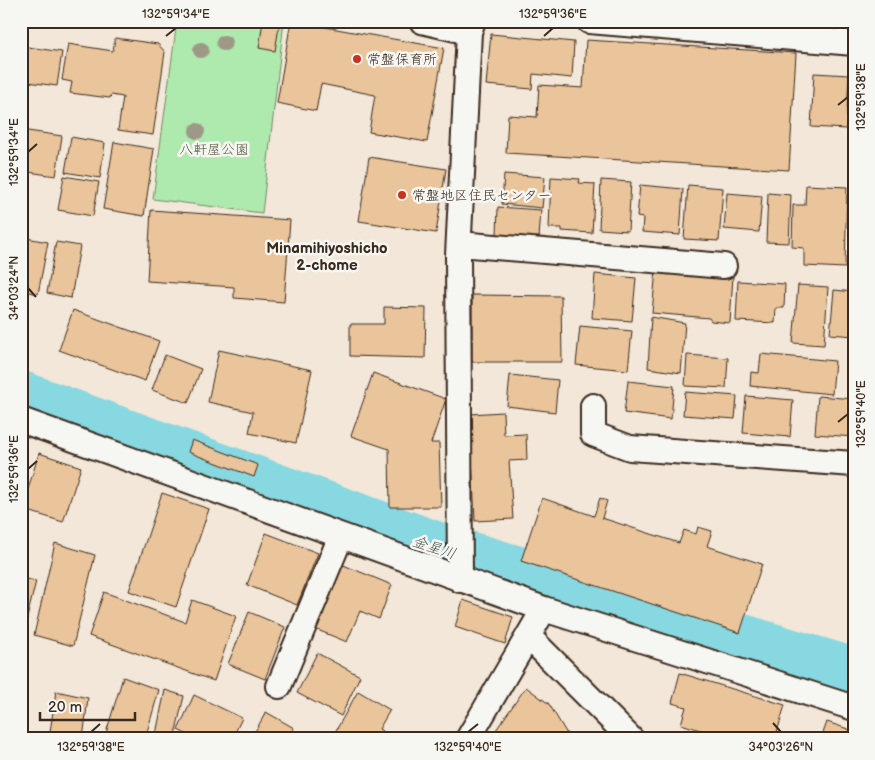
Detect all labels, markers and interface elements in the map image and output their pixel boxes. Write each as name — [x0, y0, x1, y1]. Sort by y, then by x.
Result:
text: 132°59'34"E — [142, 7, 210, 22]
text: 132°59'36"E — [519, 7, 587, 22]
place label: 常盤保育所 — [367, 51, 437, 68]
marker: 常盤保育所 — [351, 53, 363, 65]
text: 132°59'38"E — [854, 63, 869, 131]
text: 132°59'34"E — [7, 118, 22, 186]
park label: 八軒屋公園 — [179, 141, 249, 158]
place label: 常盤地区住民センター — [412, 187, 551, 204]
marker: 常盤地区住民センター — [396, 189, 408, 201]
district label: Minamihiyoshicho 2-chome — [266, 239, 388, 275]
text: 34°03'24"N — [7, 256, 22, 320]
text: 132°59'40"E — [854, 380, 869, 448]
text: 132°59'36"E — [7, 435, 22, 503]
water label: 金星川 — [410, 532, 458, 564]
scale bar — [40, 690, 135, 722]
text: 20 m — [48, 698, 82, 717]
text: 132°59'38"E — [57, 740, 125, 755]
text: 132°59'40"E — [434, 740, 502, 755]
text: 34°03'26"N — [749, 740, 813, 755]

